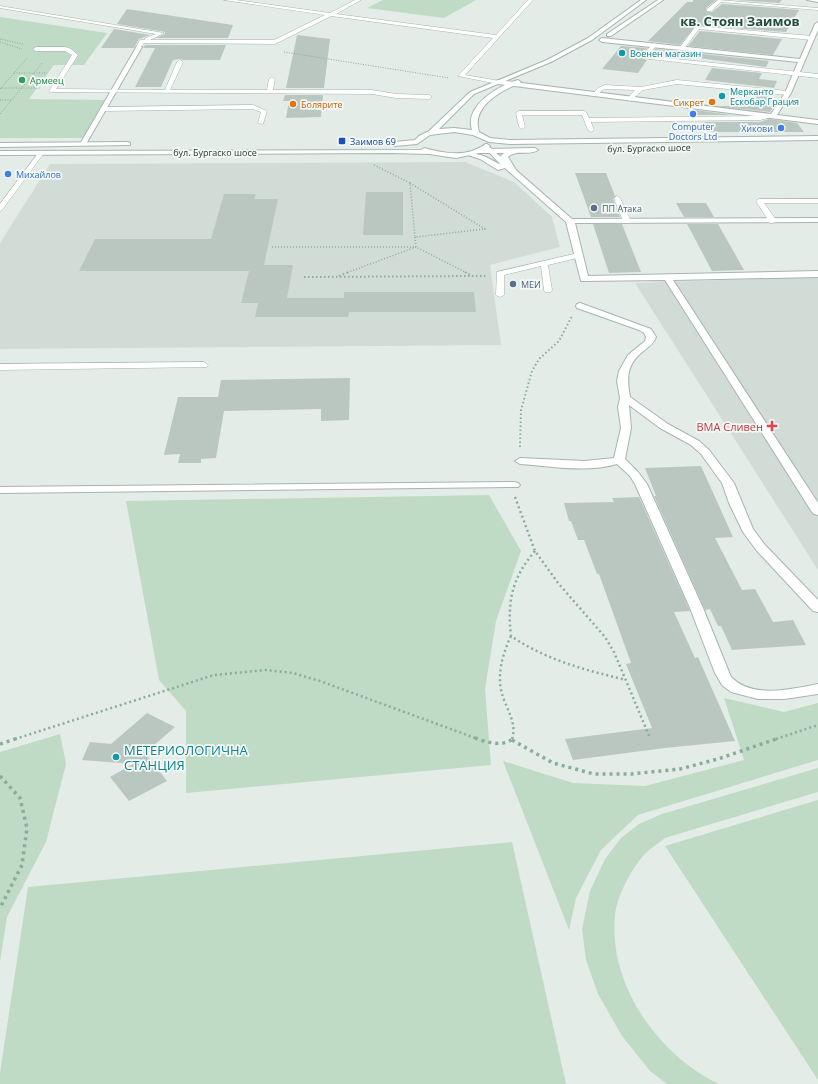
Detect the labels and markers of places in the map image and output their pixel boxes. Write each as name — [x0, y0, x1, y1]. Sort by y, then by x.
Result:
place label: Военен магазин — [630, 47, 701, 60]
marker: Военен магазин — [617, 48, 627, 58]
place label: Армеец — [30, 74, 64, 87]
marker: Армеец — [17, 75, 27, 85]
place label: Мерканто Ескобар Грация — [730, 85, 799, 108]
marker: Мерканто Ескобар Грация — [717, 91, 727, 101]
place label: Сикрет — [673, 96, 705, 109]
marker: Сикрет — [707, 97, 717, 107]
place label: Болярите — [301, 98, 343, 111]
marker: Болярите — [288, 99, 298, 109]
marker: Computer Doctors Ltd — [688, 109, 698, 119]
place label: Computer Doctors Ltd — [669, 120, 717, 143]
place label: Хикови — [741, 122, 773, 135]
marker: Хикови — [776, 123, 786, 133]
place label: Заимов 69 — [350, 135, 396, 148]
marker: Заимов 69 — [337, 136, 347, 146]
place label: Михайлов — [16, 168, 61, 181]
marker: Михайлов — [3, 169, 13, 179]
place label: ПП Атака — [602, 202, 642, 215]
marker: ПП Атака — [589, 203, 599, 213]
place label: МЕИ — [521, 278, 541, 291]
marker: МЕИ — [508, 279, 518, 289]
place label: ВМА Сливен — [697, 419, 763, 434]
marker: ВМА Сливен — [766, 420, 778, 432]
place label: МЕТЕРИОЛОГИЧНА СТАНЦИЯ — [124, 741, 249, 774]
marker: МЕТЕРИОЛОГИЧНА СТАНЦИЯ — [111, 752, 121, 762]

